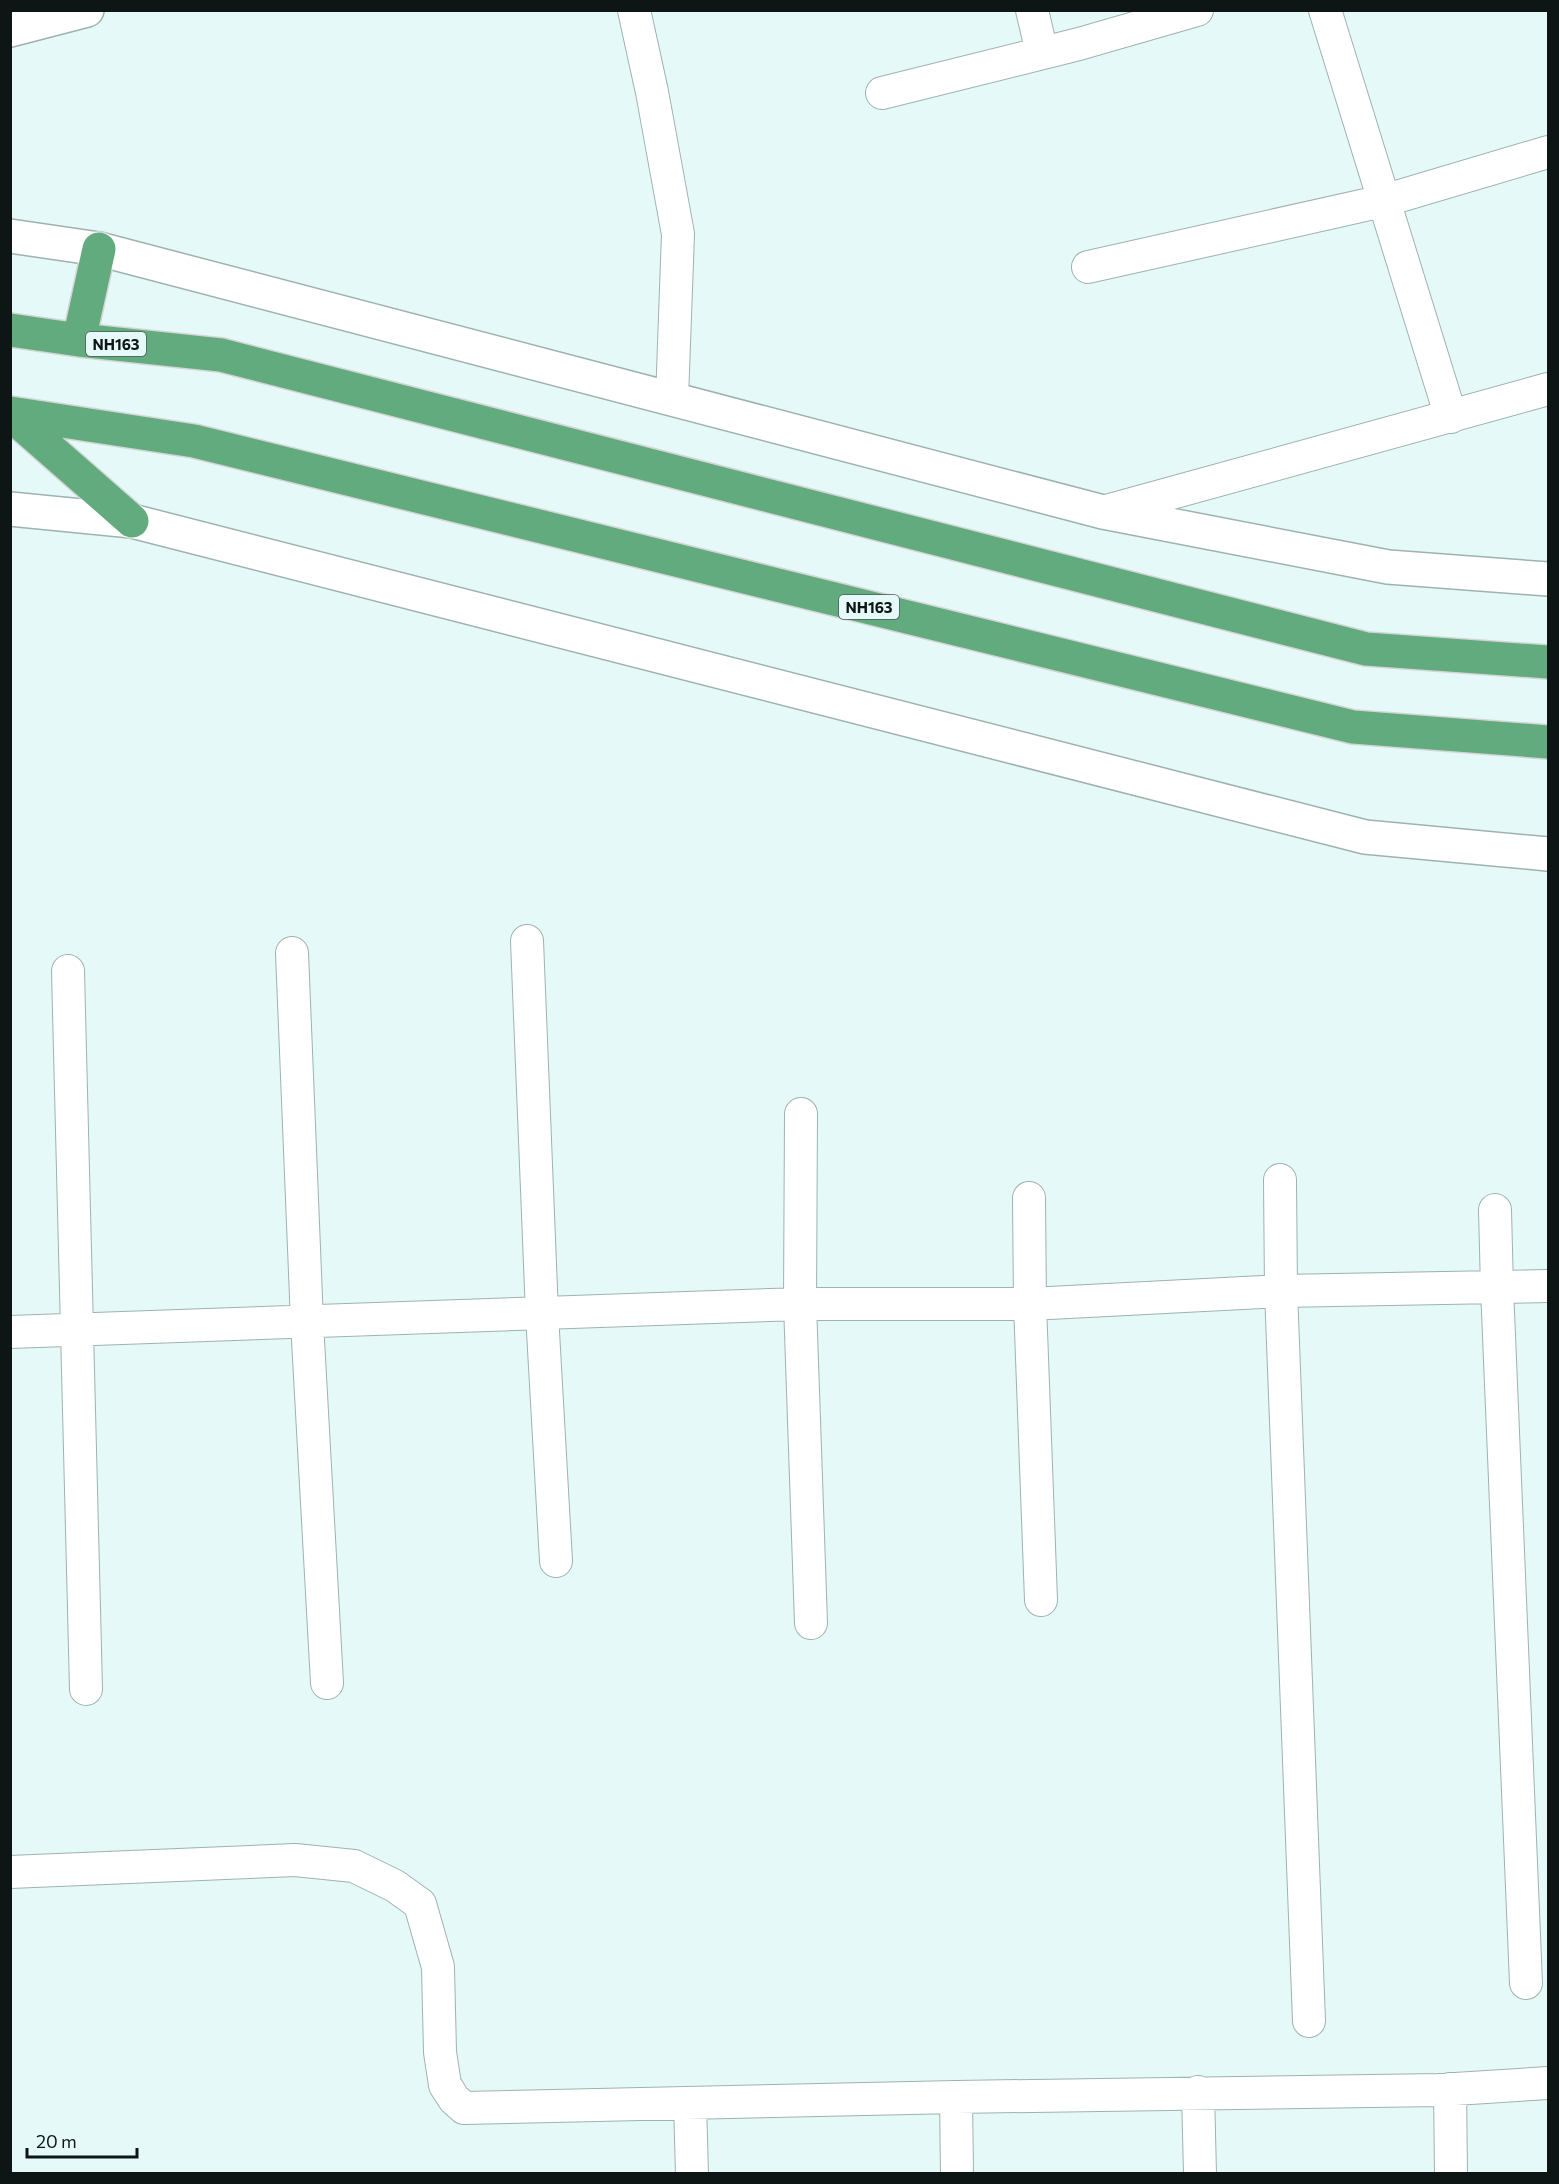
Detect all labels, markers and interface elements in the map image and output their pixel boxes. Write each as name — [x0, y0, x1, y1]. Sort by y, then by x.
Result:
road number: NH163 — [86, 332, 146, 356]
road number: NH163 — [839, 595, 899, 619]
scale bar — [27, 2121, 136, 2159]
text: 20 m — [36, 2130, 77, 2152]

